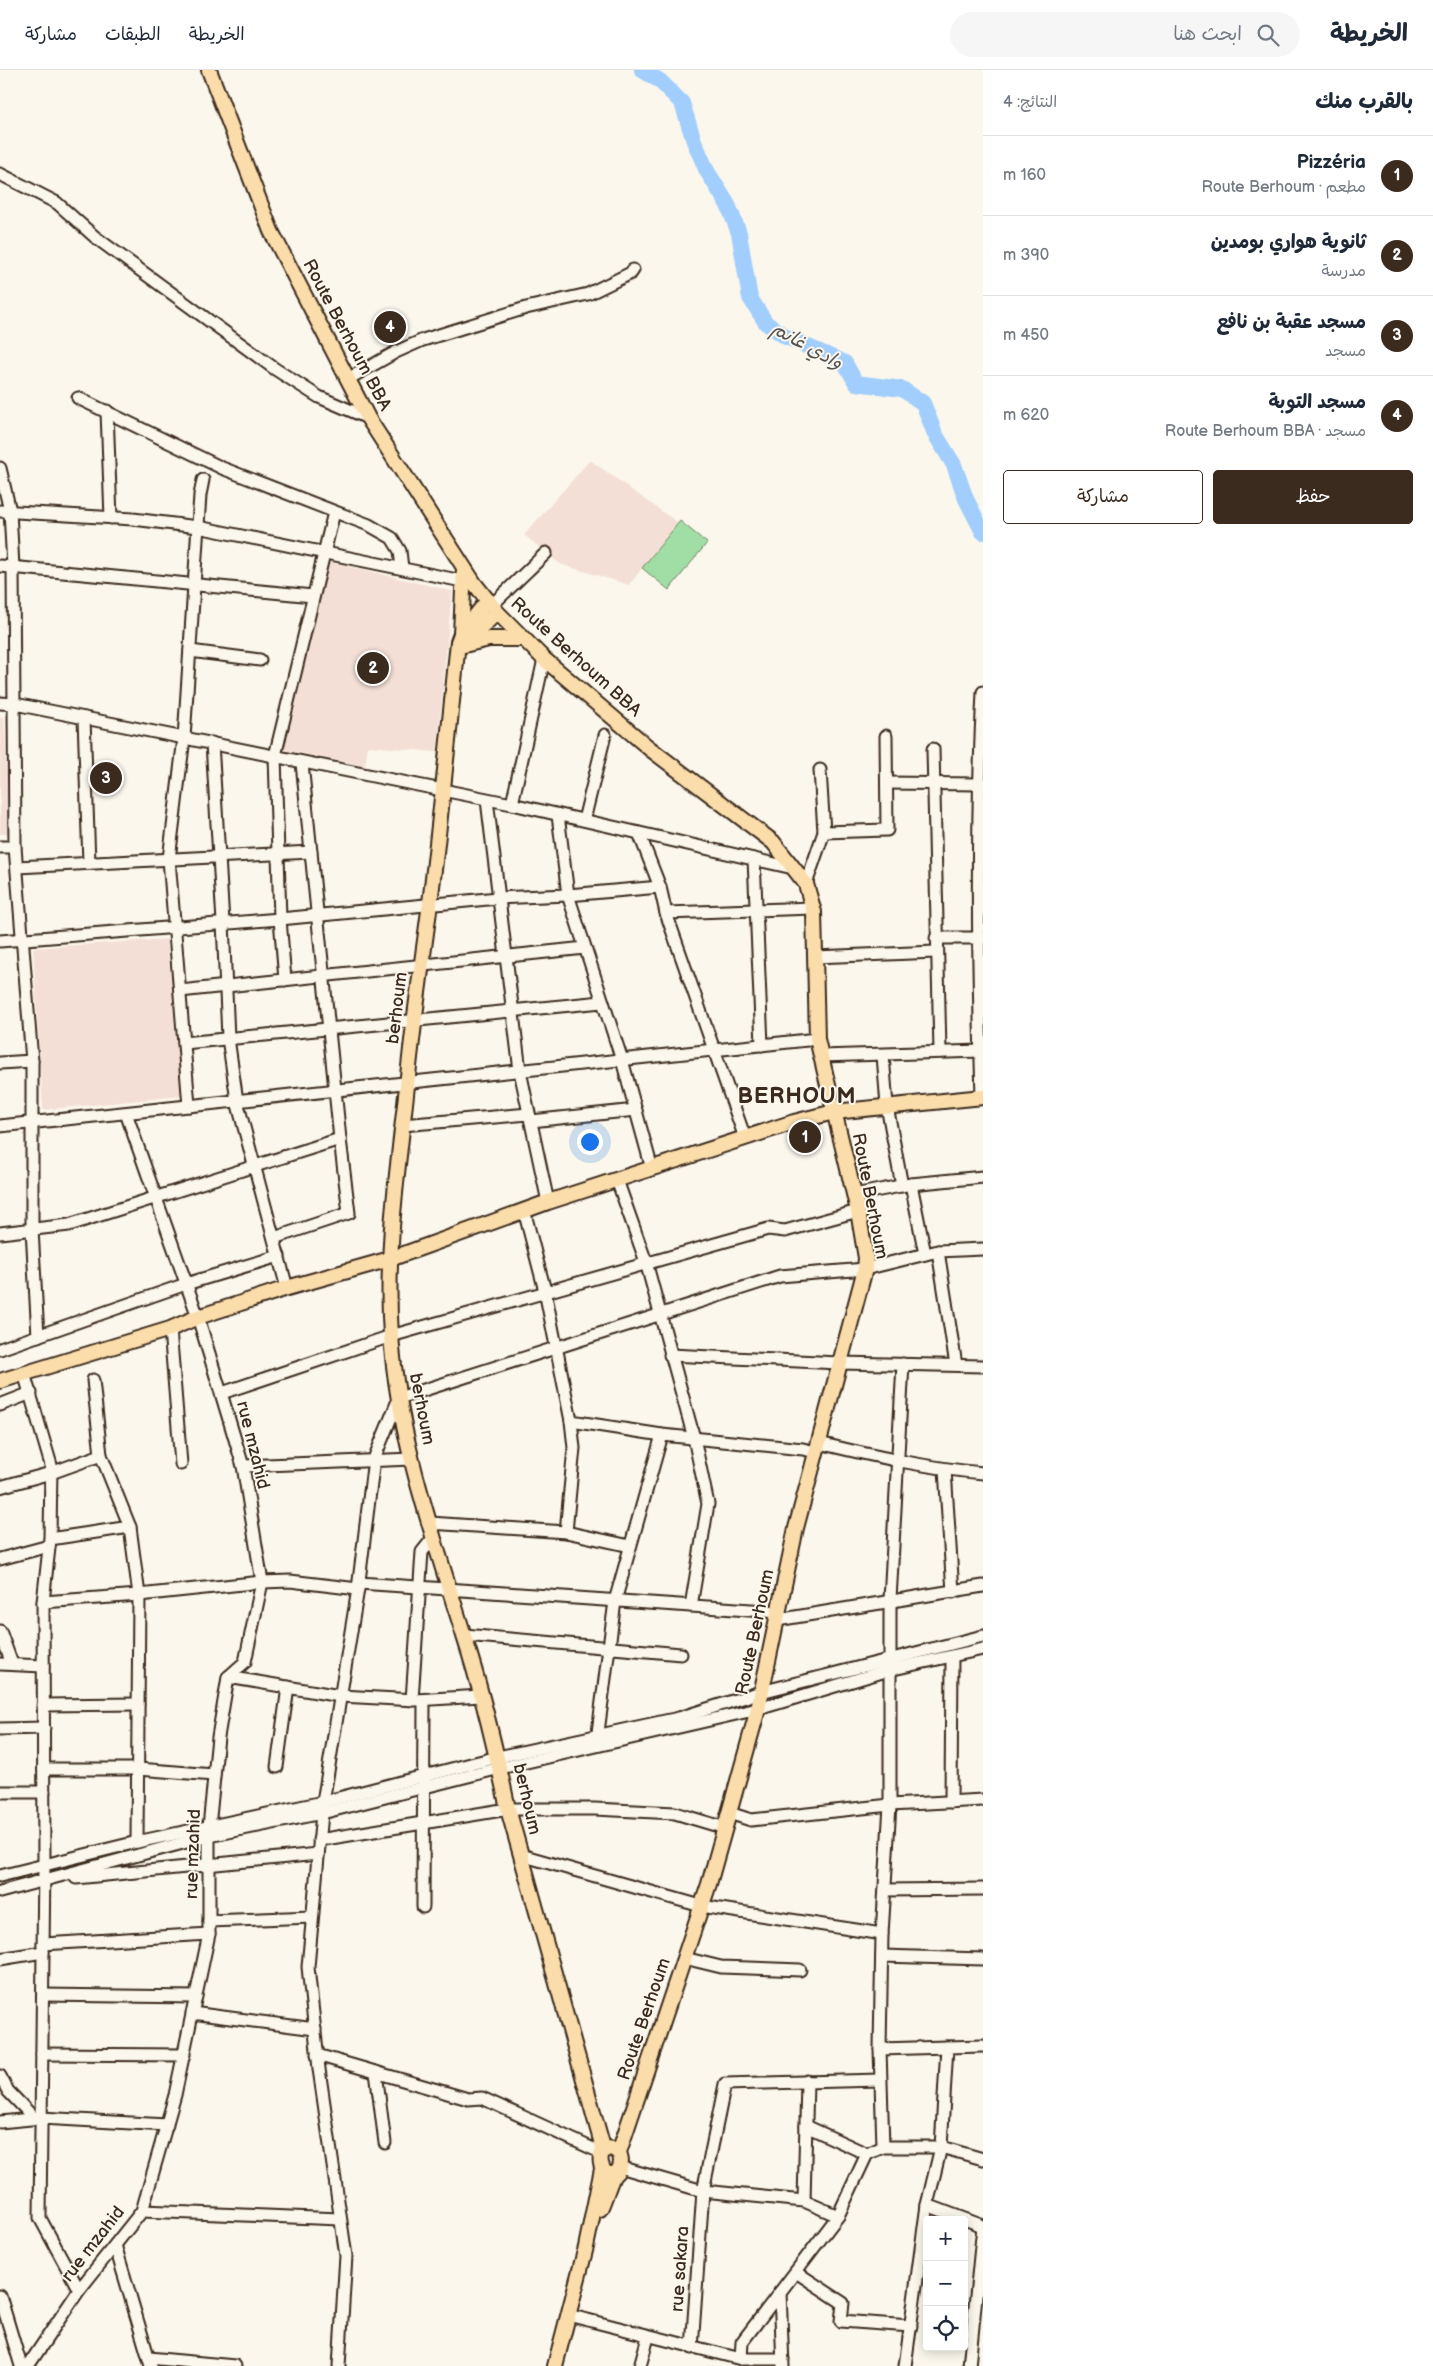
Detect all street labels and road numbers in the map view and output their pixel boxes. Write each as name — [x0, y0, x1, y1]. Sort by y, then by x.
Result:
street label: Route Berhoum BBA — [298, 256, 396, 414]
street label: Route Berhoum BBA — [506, 593, 646, 721]
street label: berhoum — [382, 971, 412, 1045]
street label: Route Berhoum — [847, 1131, 893, 1261]
street label: berhoum — [405, 1372, 439, 1446]
street label: rue mzahid — [232, 1399, 274, 1491]
street label: Route Berhoum — [731, 1567, 779, 1697]
street label: berhoum — [509, 1761, 545, 1837]
street label: rue mzahid — [181, 1809, 205, 1899]
street label: Route Berhoum — [613, 1955, 675, 2083]
street label: rue mzahid — [57, 2202, 129, 2286]
street label: rue sakara — [667, 2225, 693, 2313]

